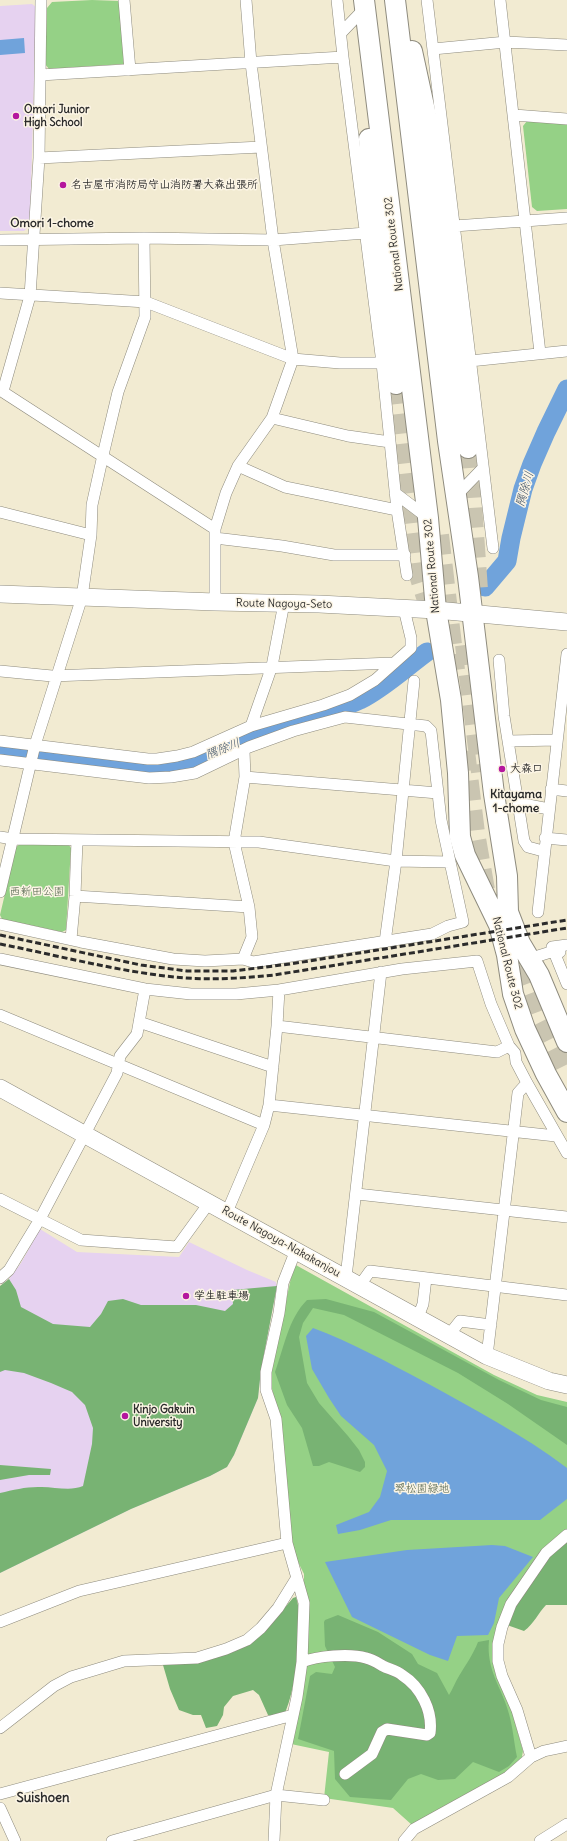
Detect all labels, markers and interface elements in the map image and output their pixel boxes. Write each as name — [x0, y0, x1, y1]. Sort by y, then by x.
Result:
place label: Omori Junior High School — [24, 103, 89, 129]
marker: Omori Junior High School — [11, 111, 21, 121]
place label: 名古屋市消防局守山消防署大森出張所 — [71, 178, 258, 192]
marker: 名古屋市消防局守山消防署大森出張所 — [58, 180, 68, 190]
street label: National Route 302 — [382, 196, 406, 292]
district label: Omori 1-chome — [10, 217, 94, 231]
water label: 隅除川 — [513, 470, 537, 508]
street label: National Route 302 — [421, 518, 443, 614]
street label: Route Nagoya-Seto — [236, 597, 332, 611]
water label: 隅除川 — [204, 736, 242, 762]
place label: 大森口 — [510, 762, 543, 776]
marker: 大森口 — [497, 764, 507, 774]
district label: Kitayama 1-chome — [490, 788, 542, 816]
park label: 西新田公園 — [10, 885, 64, 899]
street label: National Route 302 — [489, 915, 525, 1011]
street label: Route Nagoya-Nakakanjou — [219, 1204, 343, 1280]
place label: 学生駐車場 — [194, 1289, 249, 1303]
marker: 学生駐車場 — [181, 1291, 191, 1301]
place label: Kinjo Gakuin University — [133, 1403, 195, 1429]
marker: Kinjo Gakuin University — [120, 1411, 130, 1421]
park label: 翠松園緑地 — [395, 1482, 449, 1496]
district label: Suishoen — [17, 1790, 69, 1806]

